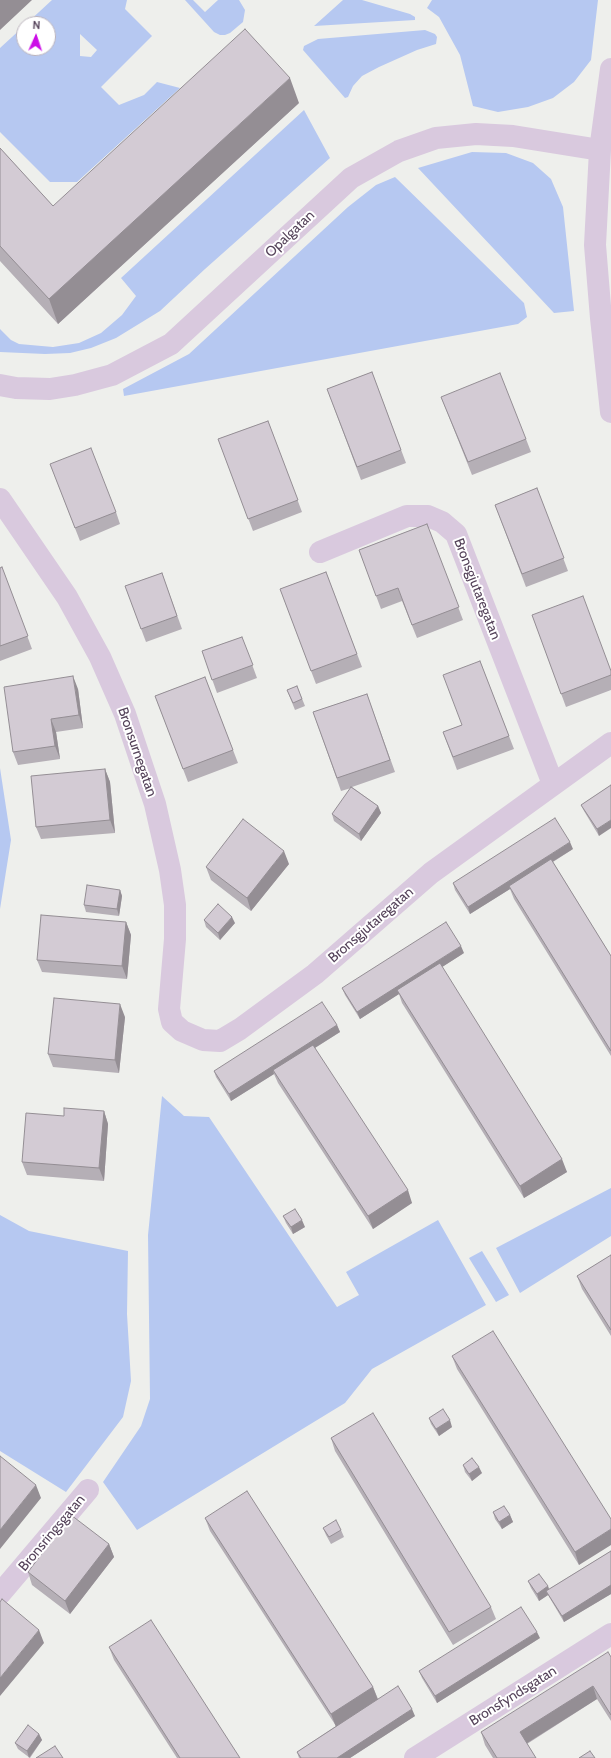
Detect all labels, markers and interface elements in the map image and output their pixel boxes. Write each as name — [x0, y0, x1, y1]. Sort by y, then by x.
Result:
north arrow — [16, 16, 56, 56]
text: N — [32, 18, 41, 32]
street label: Opalgatan — [262, 207, 318, 261]
street label: Bronsgjutaregatan — [450, 536, 504, 642]
street label: Bronsurnegatan — [114, 705, 160, 799]
street label: Bronsgjutaregatan — [325, 884, 417, 966]
street label: Bronsringsgatan — [15, 1491, 89, 1575]
street label: Bronsfyndsgatan — [466, 1662, 560, 1730]

